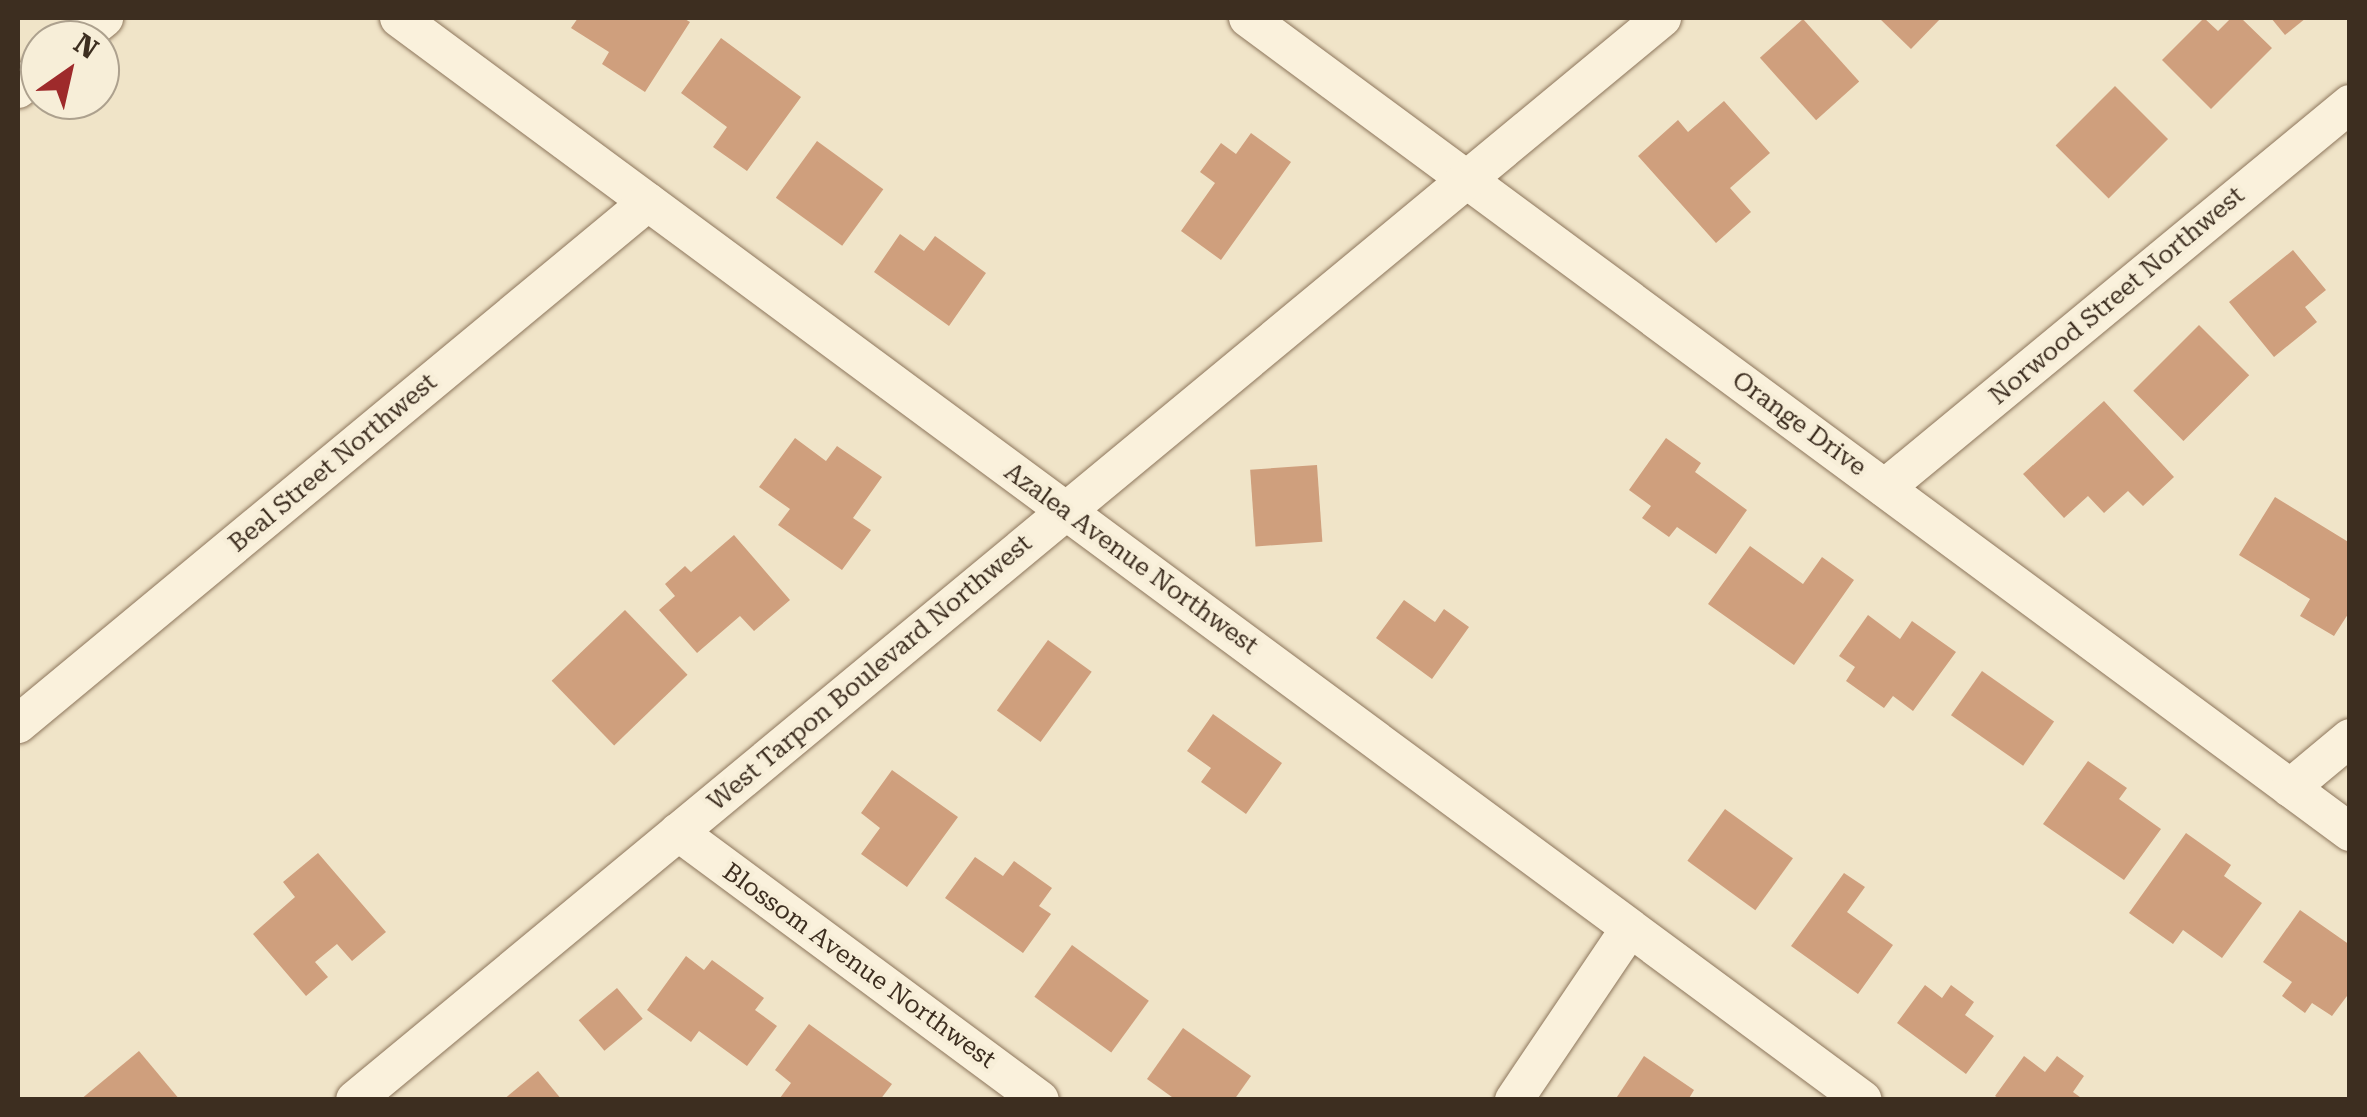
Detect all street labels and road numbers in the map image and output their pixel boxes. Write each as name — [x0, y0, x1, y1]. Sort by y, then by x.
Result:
street label: Norwood Street Northwest — [1984, 181, 2250, 411]
street label: Orange Drive — [1726, 365, 1872, 483]
street label: Beal Street Northwest — [223, 367, 443, 559]
street label: Azalea Avenue Northwest — [998, 457, 1264, 661]
street label: West Tarpon Boulevard Northwest — [702, 529, 1038, 817]
street label: Blossom Avenue Northwest — [717, 857, 1001, 1075]

